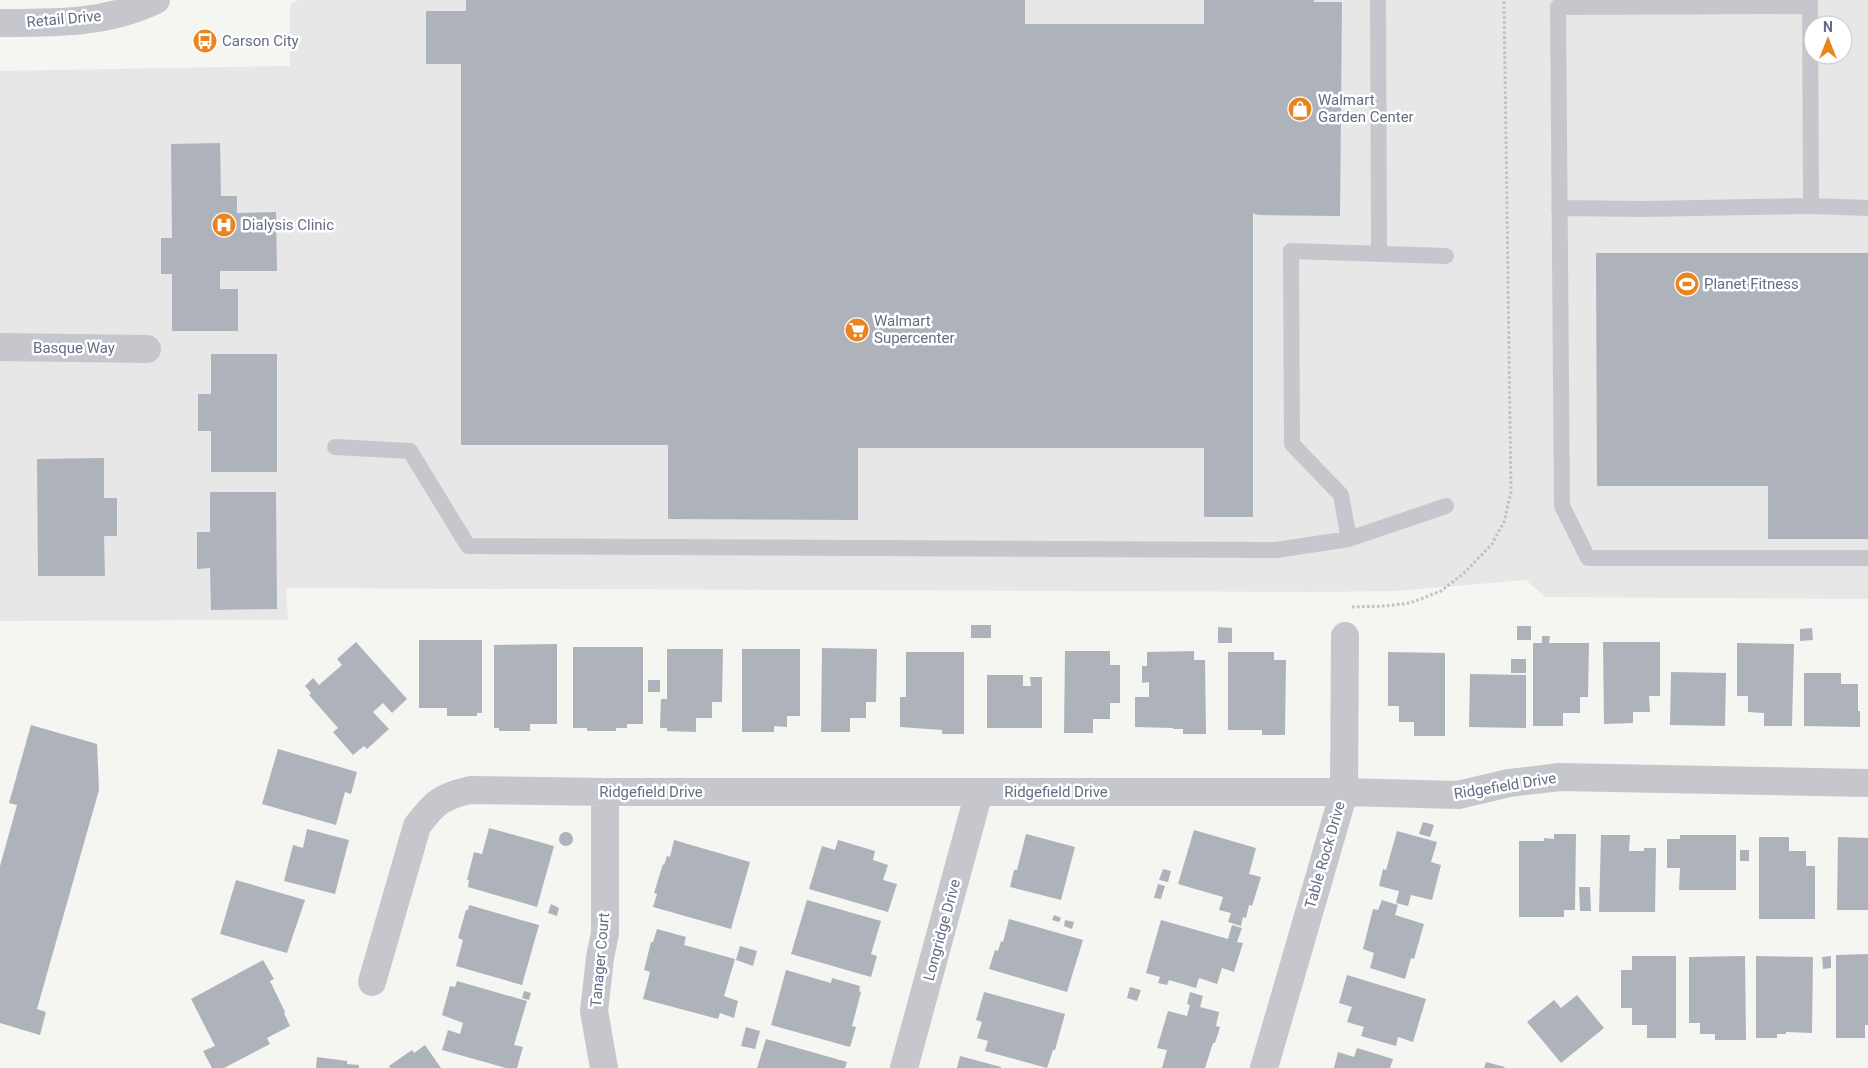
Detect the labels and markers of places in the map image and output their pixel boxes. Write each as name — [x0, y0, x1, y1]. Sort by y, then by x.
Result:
bus stop icon: Carson City — [192, 28, 218, 54]
place label: Carson City — [222, 32, 299, 50]
place label: Walmart Garden Center — [1318, 91, 1414, 126]
shop icon: Walmart Garden Center — [1287, 96, 1313, 122]
hospital icon: Dialysis Clinic — [211, 212, 237, 238]
place label: Dialysis Clinic — [242, 216, 334, 234]
sports icon: Planet Fitness — [1674, 271, 1700, 297]
place label: Planet Fitness — [1704, 275, 1799, 293]
place label: Walmart Supercenter — [874, 312, 955, 347]
supermarket icon: Walmart Supercenter — [844, 317, 870, 343]

